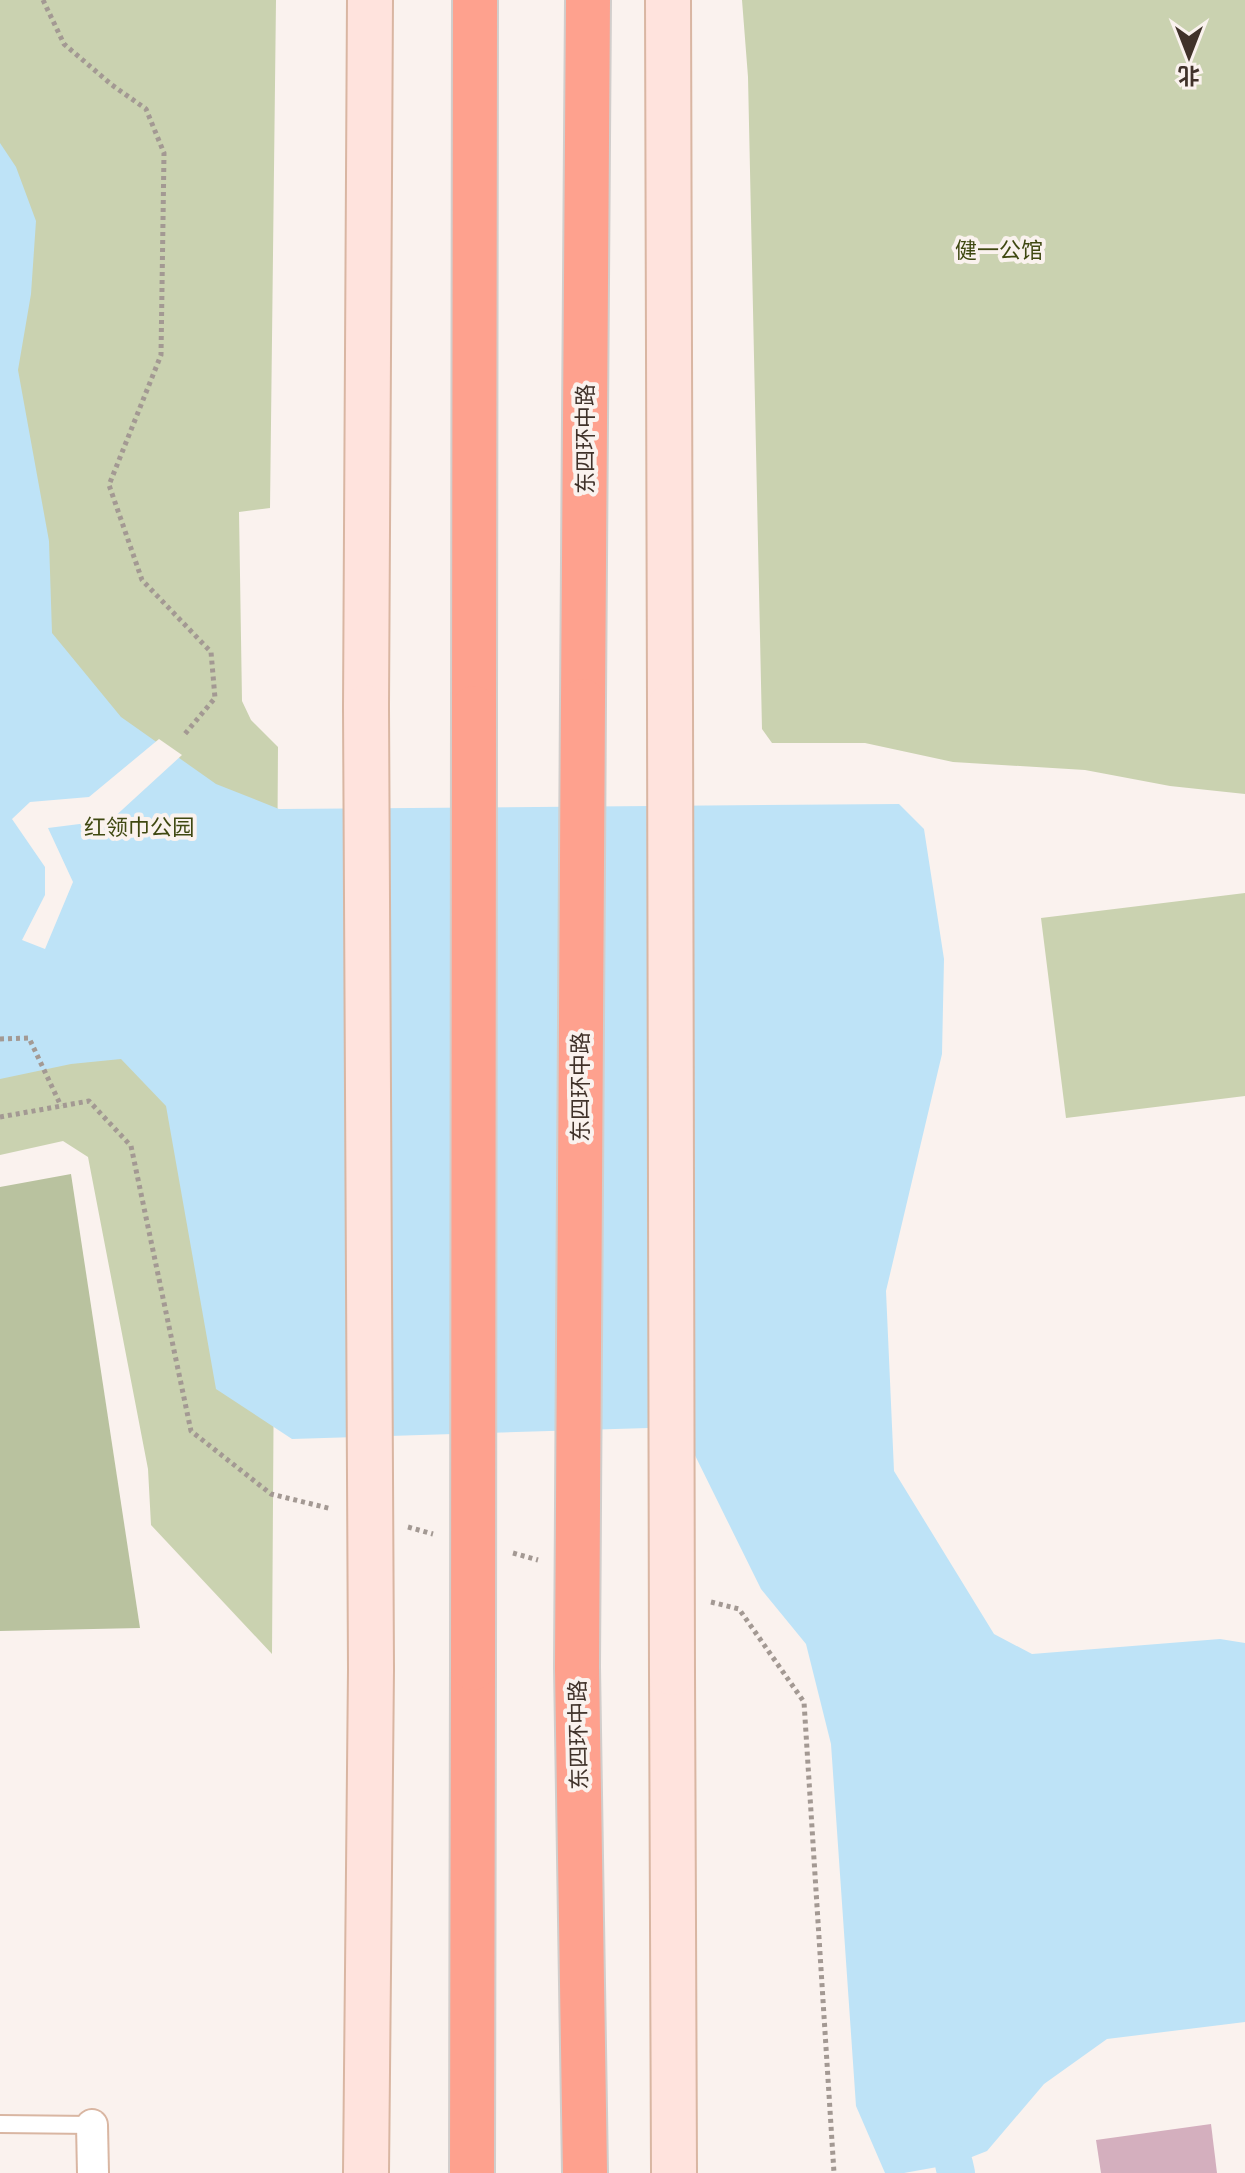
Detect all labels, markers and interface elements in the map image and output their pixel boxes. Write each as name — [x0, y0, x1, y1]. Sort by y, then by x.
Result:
north arrow — [1149, 16, 1229, 96]
text: 北 — [1178, 61, 1200, 91]
park label: 健一公馆 — [955, 235, 1043, 265]
street label: 东四环中路 — [570, 384, 600, 494]
park label: 红领巾公园 — [84, 812, 194, 842]
street label: 东四环中路 — [565, 1032, 595, 1142]
street label: 东四环中路 — [562, 1680, 594, 1790]

